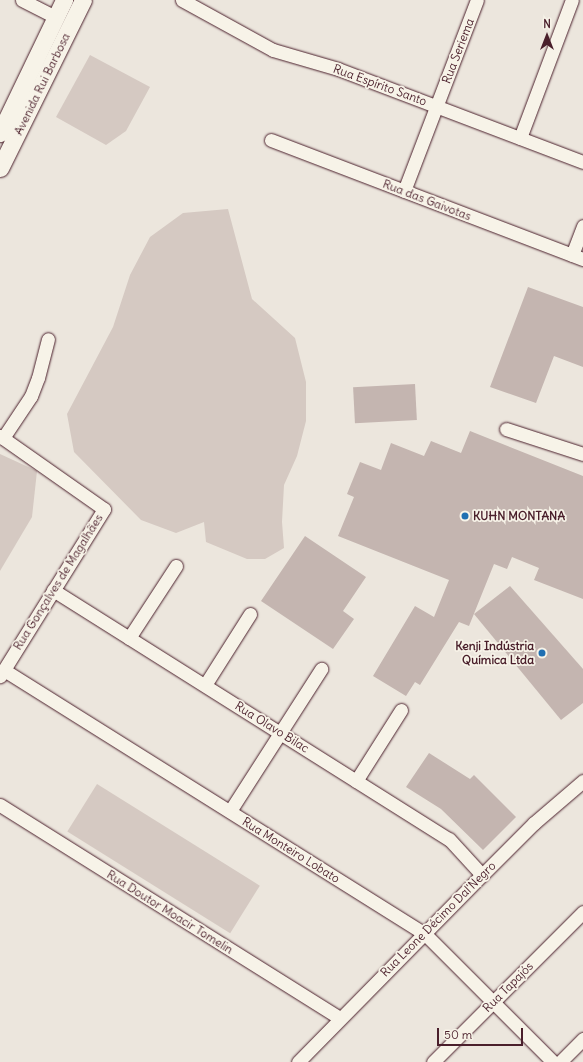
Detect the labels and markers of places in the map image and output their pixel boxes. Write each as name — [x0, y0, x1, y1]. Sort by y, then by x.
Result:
place label: KUHN MONTANA — [473, 509, 565, 523]
marker: KUHN MONTANA — [460, 511, 470, 521]
place label: Kenji Indústria Química Ltda — [455, 639, 534, 667]
marker: Kenji Indústria Química Ltda — [537, 648, 547, 658]

